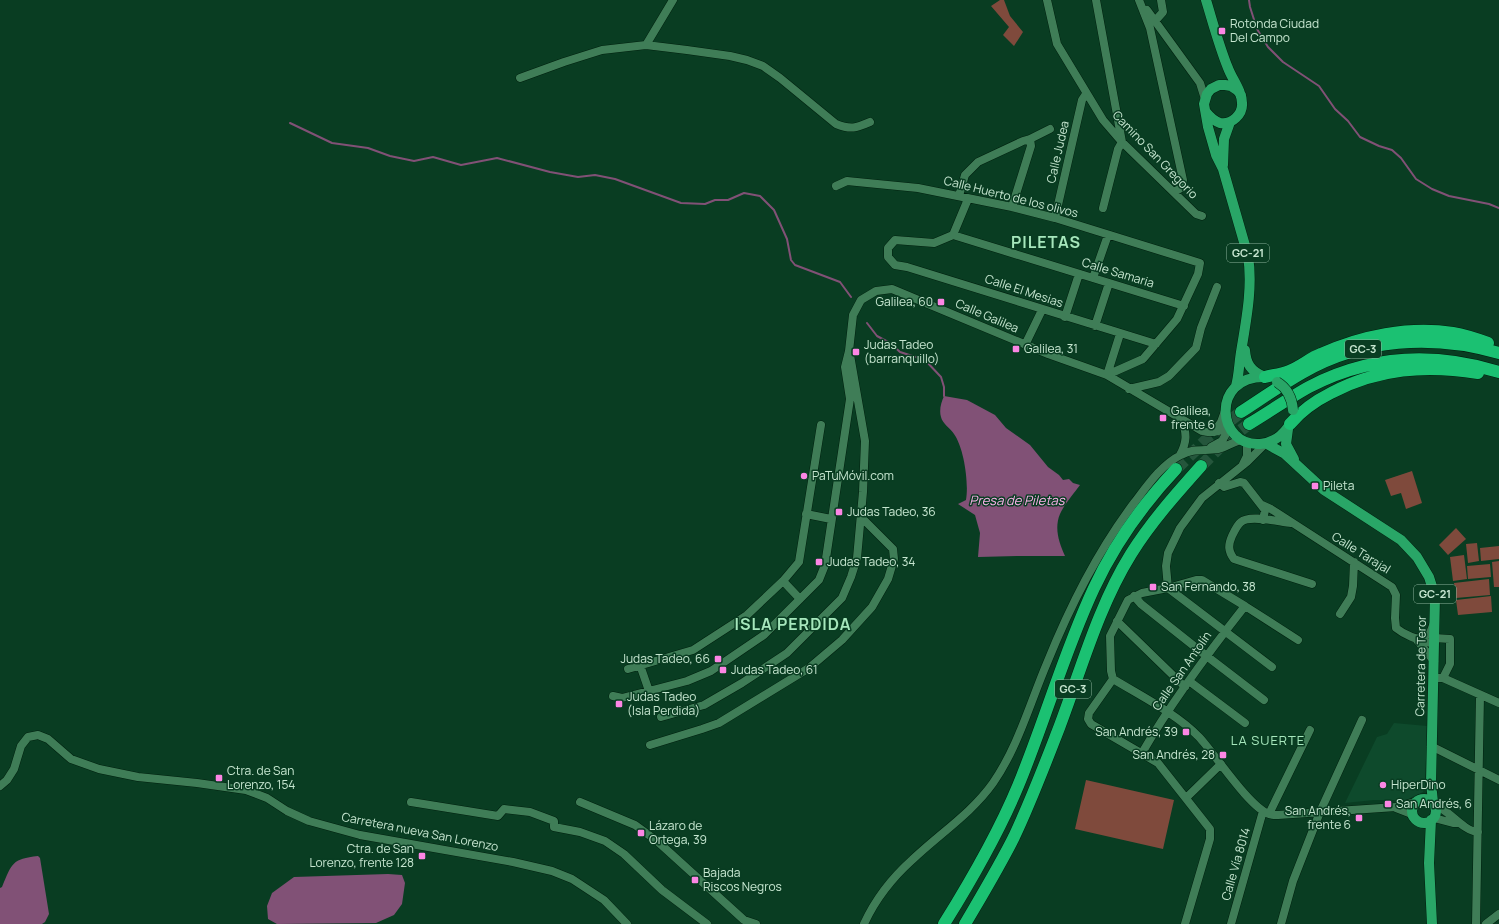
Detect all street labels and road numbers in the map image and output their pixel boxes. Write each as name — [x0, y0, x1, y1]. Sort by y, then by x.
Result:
street label: Camino San Gregorio — [1109, 107, 1202, 202]
street label: Calle Judea — [1042, 119, 1073, 185]
street label: Calle Huerto de los olivos — [942, 172, 1080, 221]
road number: GC-21 — [1227, 244, 1269, 262]
street label: Calle Samaria — [1080, 253, 1156, 292]
street label: Calle El Mesias — [983, 270, 1066, 311]
street label: Calle Galilea — [953, 295, 1022, 337]
road number: GC-3 — [1345, 340, 1381, 358]
street label: Calle Tarajal — [1329, 528, 1394, 577]
road number: GC-21 — [1414, 585, 1456, 603]
street label: Carretera de Teror — [1411, 615, 1430, 717]
street label: Calle San Antolín — [1148, 628, 1215, 714]
road number: GC-3 — [1055, 680, 1091, 698]
street label: Carretera nueva San Lorenzo — [340, 808, 500, 855]
street label: Calle Vía 8014 — [1217, 825, 1254, 902]

